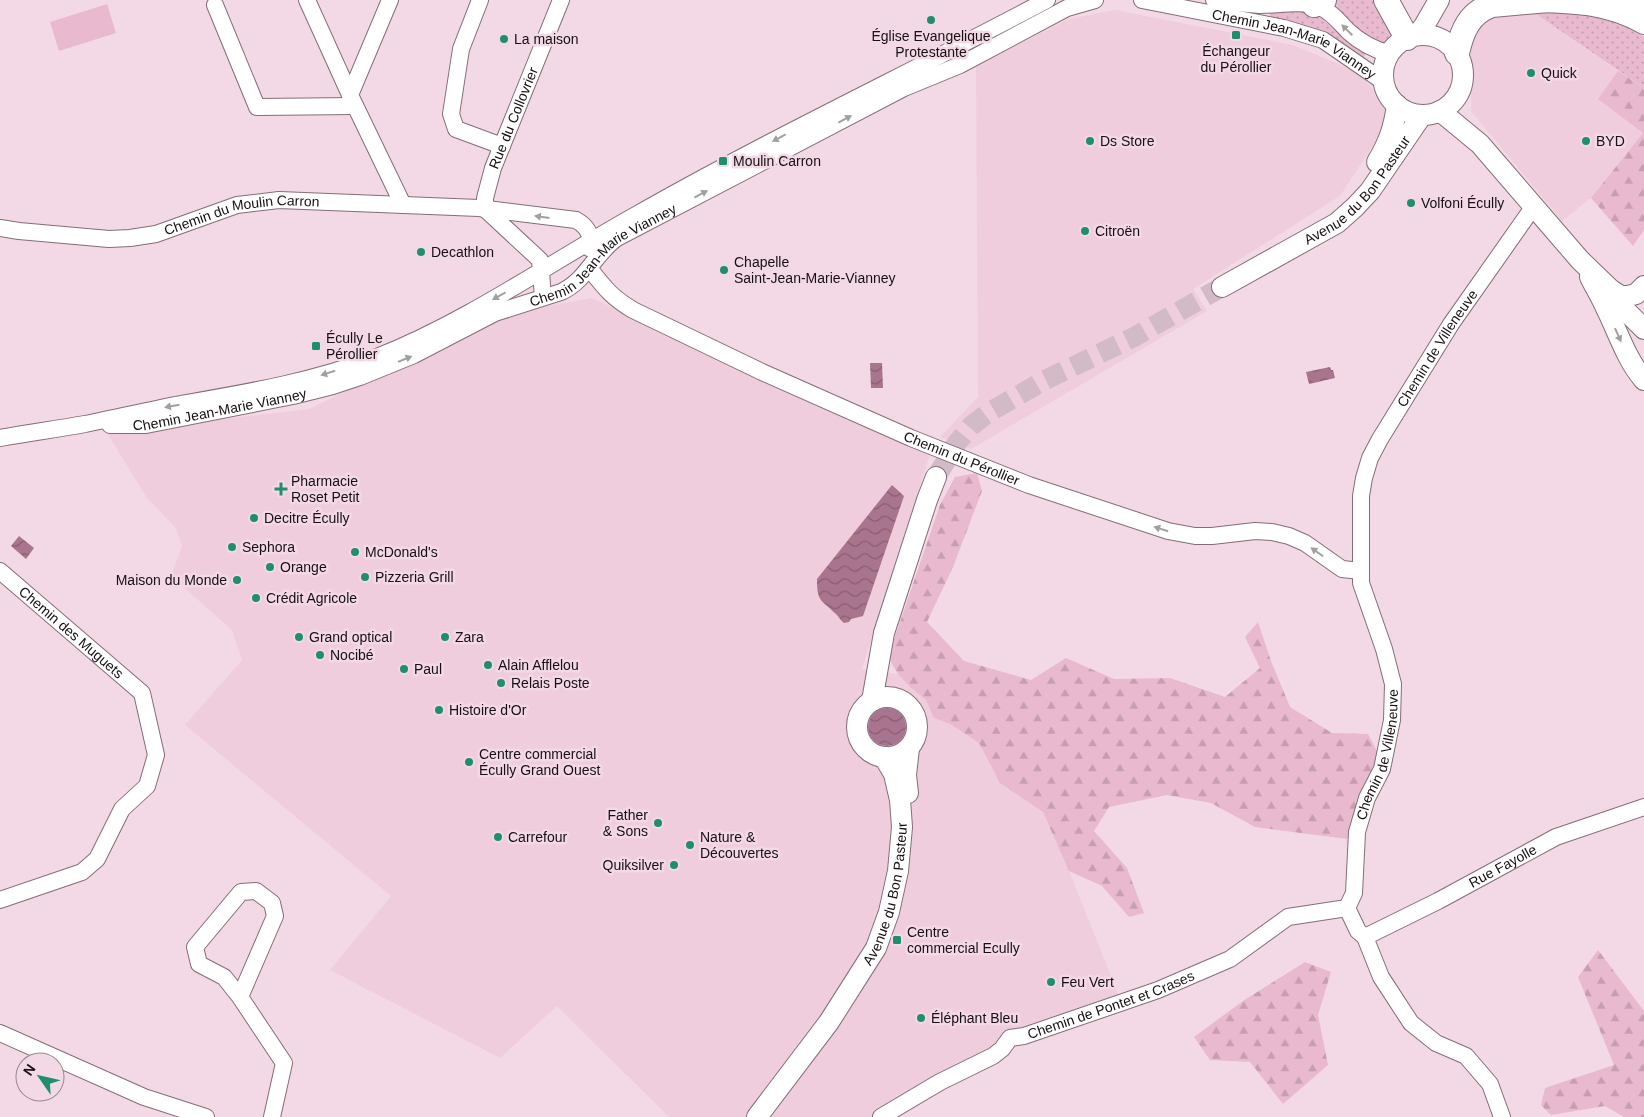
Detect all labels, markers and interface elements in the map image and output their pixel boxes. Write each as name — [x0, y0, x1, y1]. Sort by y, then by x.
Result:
street label: Chemin Jean-Marie Vianney — [1211, 6, 1379, 82]
marker: Église Evangelique Protestante — [925, 14, 937, 26]
one-way arrow — [1342, 24, 1354, 36]
place label: Église Evangelique Protestante — [871, 28, 991, 60]
marker: Échangeur du Pérollier — [1230, 29, 1242, 41]
place label: La maison — [514, 31, 579, 47]
marker: La maison — [498, 33, 510, 45]
place label: Échangeur du Pérollier — [1201, 43, 1272, 75]
street label: Rue du Collovrier — [486, 64, 541, 171]
place label: Quick — [1541, 65, 1578, 81]
marker: Quick — [1525, 67, 1537, 79]
one-way arrow — [838, 115, 853, 123]
street label: Avenue du Bon Pasteur — [1301, 132, 1414, 248]
place label: Ds Store — [1100, 133, 1155, 149]
place label: BYD — [1596, 133, 1625, 149]
one-way arrow — [771, 134, 786, 142]
marker: Ds Store — [1084, 135, 1096, 147]
marker: BYD — [1580, 135, 1592, 147]
place label: Moulin Carron — [733, 153, 821, 169]
marker: Moulin Carron — [717, 155, 729, 167]
one-way arrow — [694, 190, 709, 198]
street label: Chemin du Moulin Carron — [162, 192, 320, 238]
place label: Volfoni Écully — [1421, 195, 1504, 211]
marker: Volfoni Écully — [1405, 197, 1417, 209]
street label: Chemin Jean-Marie Vianney — [527, 201, 679, 310]
one-way arrow — [534, 213, 550, 221]
place label: Citroën — [1095, 223, 1140, 239]
marker: Citroën — [1079, 225, 1091, 237]
place label: Decathlon — [431, 244, 494, 260]
marker: Decathlon — [415, 246, 427, 258]
place label: Chapelle Saint-Jean-Marie-Vianney — [734, 254, 896, 286]
marker: Chapelle Saint-Jean-Marie-Vianney — [718, 264, 730, 276]
street label: Chemin de Villeneuve — [1394, 286, 1481, 410]
one-way arrow — [493, 291, 506, 300]
one-way arrow — [1615, 328, 1623, 342]
place label: Écully Le Pérollier — [326, 330, 383, 362]
marker: Écully Le Pérollier — [310, 340, 322, 352]
one-way arrow — [398, 355, 413, 363]
one-way arrow — [321, 370, 336, 378]
street label: Chemin Jean-Marie Vianney — [133, 385, 308, 433]
one-way arrow — [164, 402, 180, 410]
street label: Chemin du Pérollier — [901, 428, 1022, 489]
place label: Pharmacie Roset Petit — [291, 473, 360, 505]
marker: Pharmacie Roset Petit — [275, 483, 287, 495]
place label: Decitre Écully — [264, 510, 350, 526]
marker: Decitre Écully — [248, 512, 260, 524]
one-way arrow — [1153, 524, 1168, 532]
place label: Sephora — [242, 539, 295, 555]
marker: Sephora — [226, 541, 238, 553]
place label: McDonald's — [365, 544, 438, 560]
marker: McDonald's — [349, 546, 361, 558]
one-way arrow — [1310, 547, 1324, 557]
place label: Orange — [280, 559, 327, 575]
marker: Orange — [264, 561, 276, 573]
place label: Pizzeria Grill — [375, 569, 454, 585]
marker: Pizzeria Grill — [359, 571, 371, 583]
place label: Maison du Monde — [116, 572, 227, 588]
marker: Maison du Monde — [231, 574, 243, 586]
street label: Chemin des Muguets — [16, 583, 127, 681]
place label: Crédit Agricole — [266, 590, 357, 606]
marker: Crédit Agricole — [250, 592, 262, 604]
place label: Grand optical — [309, 629, 392, 645]
place label: Zara — [455, 629, 484, 645]
marker: Grand optical — [293, 631, 305, 643]
marker: Zara — [439, 631, 451, 643]
place label: Nocibé — [330, 647, 374, 663]
marker: Nocibé — [314, 649, 326, 661]
place label: Alain Afflelou — [498, 657, 579, 673]
marker: Alain Afflelou — [482, 659, 494, 671]
place label: Paul — [414, 661, 442, 677]
marker: Paul — [398, 663, 410, 675]
place label: Relais Poste — [511, 675, 590, 691]
marker: Relais Poste — [495, 677, 507, 689]
street label: Chemin de Villeneuve — [1353, 689, 1401, 822]
place label: Histoire d'Or — [449, 702, 527, 718]
marker: Histoire d'Or — [433, 704, 445, 716]
place label: Centre commercial Écully Grand Ouest — [479, 746, 600, 778]
marker: Centre commercial Écully Grand Ouest — [463, 756, 475, 768]
place label: Father & Sons — [603, 807, 648, 839]
marker: Father & Sons — [652, 817, 664, 829]
street label: Avenue du Bon Pasteur — [859, 822, 910, 968]
place label: Carrefour — [508, 829, 567, 845]
place label: Nature & Découvertes — [700, 829, 779, 861]
marker: Carrefour — [492, 831, 504, 843]
marker: Nature & Découvertes — [684, 839, 696, 851]
street label: Rue Fayolle — [1466, 841, 1540, 891]
place label: Quiksilver — [603, 857, 664, 873]
marker: Quiksilver — [668, 859, 680, 871]
place label: Centre commercial Ecully — [907, 924, 1020, 956]
marker: Centre commercial Ecully — [891, 934, 903, 946]
street label: Chemin de Pontet et Crases — [1025, 967, 1197, 1042]
place label: Feu Vert — [1061, 974, 1114, 990]
marker: Feu Vert — [1045, 976, 1057, 988]
place label: Éléphant Bleu — [931, 1010, 1018, 1026]
marker: Éléphant Bleu — [915, 1012, 927, 1024]
north arrow — [15, 1052, 65, 1102]
text: N — [20, 1061, 39, 1078]

